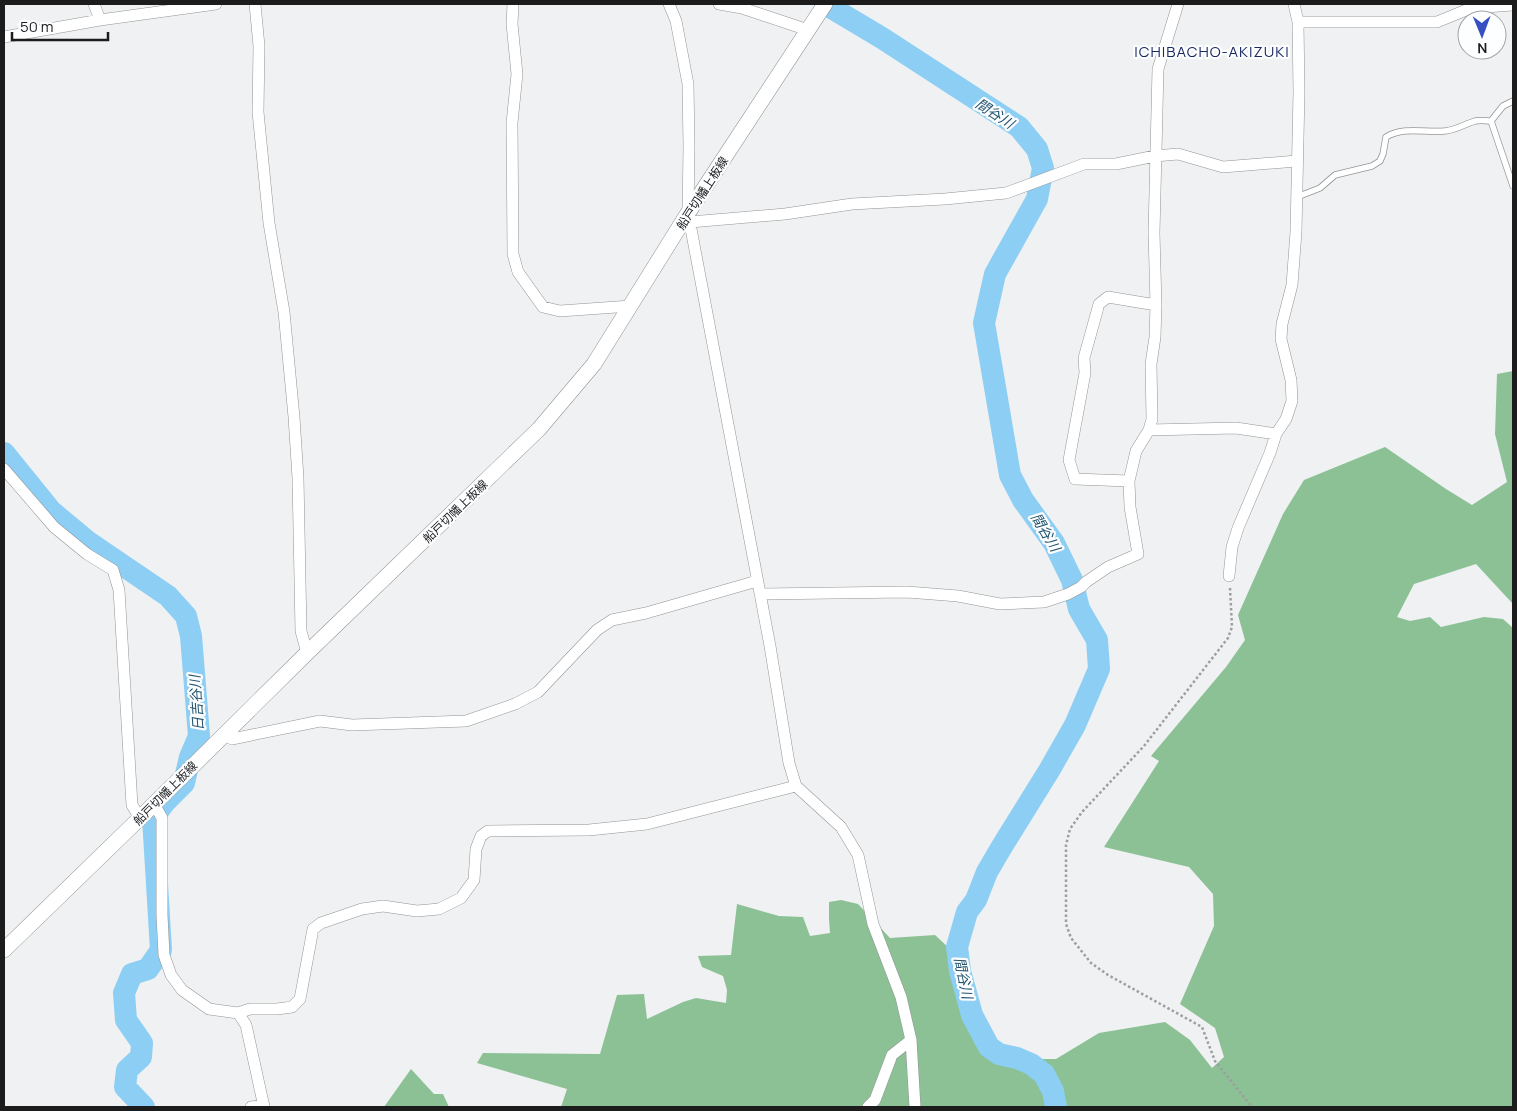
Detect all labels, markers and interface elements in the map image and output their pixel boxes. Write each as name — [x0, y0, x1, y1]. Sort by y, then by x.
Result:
scale bar — [12, 10, 109, 42]
north arrow — [1457, 10, 1507, 60]
text: 50 m — [20, 16, 54, 37]
text: N — [1477, 39, 1487, 58]
district label: ICHIBACHO-AKIZUKI — [1134, 41, 1290, 62]
water label: 間谷川 — [972, 94, 1019, 133]
street label: 船戸切幡上板線 — [672, 153, 732, 233]
street label: 船戸切幡上板線 — [419, 476, 491, 546]
water label: 間谷川 — [1027, 509, 1066, 557]
water label: 日吉谷川 — [184, 672, 207, 732]
street label: 船戸切幡上板線 — [129, 757, 201, 829]
water label: 間谷川 — [950, 955, 978, 1002]

